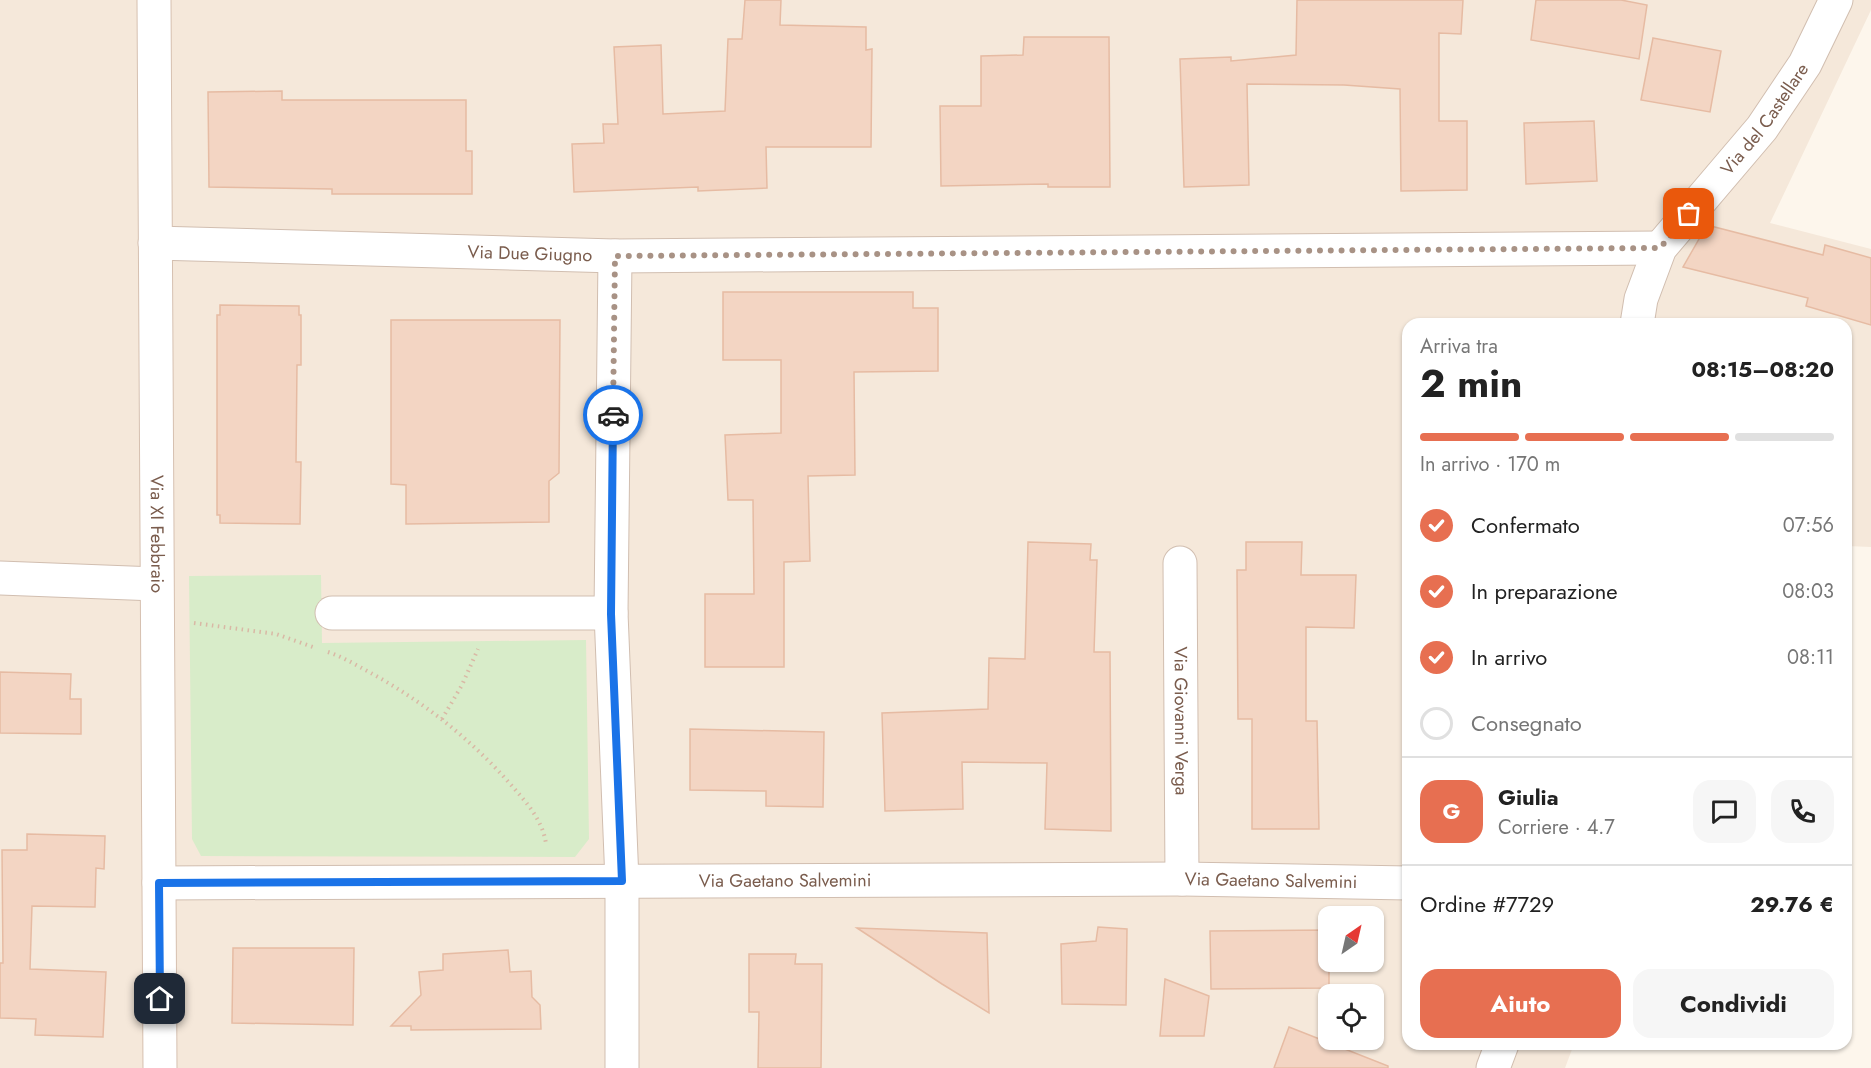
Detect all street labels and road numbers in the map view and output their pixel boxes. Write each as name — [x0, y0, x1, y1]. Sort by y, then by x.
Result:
street label: Via del Castellare — [1714, 58, 1815, 181]
street label: Via Due Giugno — [467, 239, 593, 268]
street label: Via XI Febbraio — [144, 475, 170, 593]
street label: Via Giovanni Verga — [1168, 646, 1194, 796]
street label: Via Gaetano Salvemini — [1184, 866, 1358, 895]
street label: Via Gaetano Salvemini — [699, 867, 871, 894]

